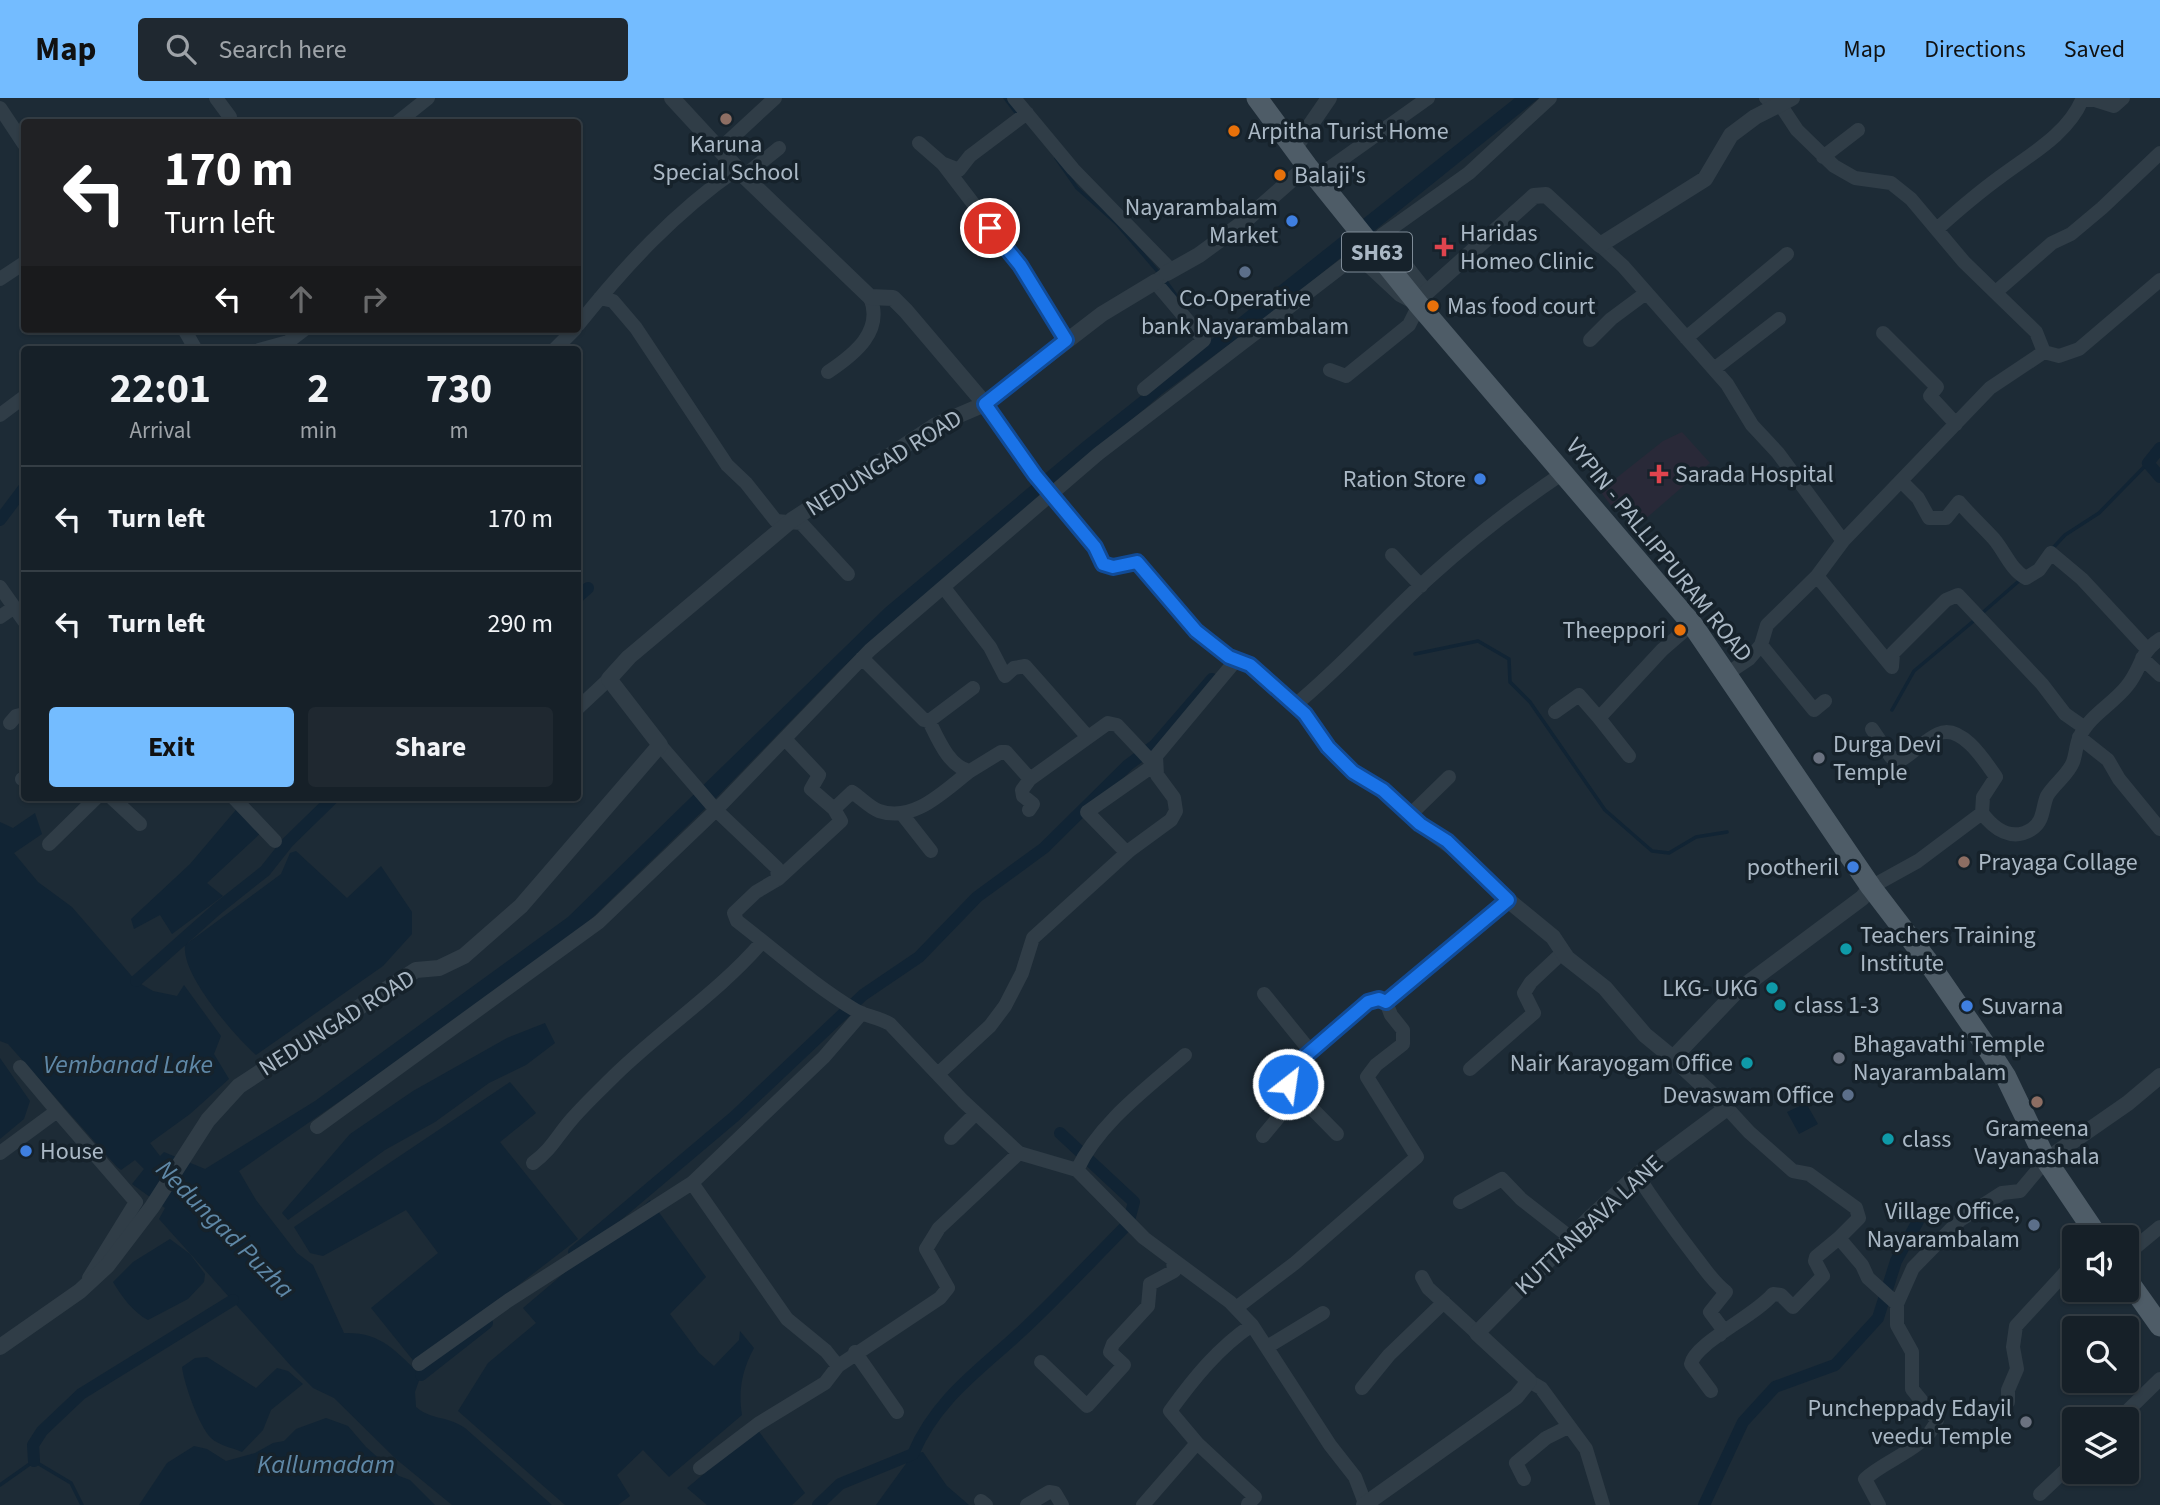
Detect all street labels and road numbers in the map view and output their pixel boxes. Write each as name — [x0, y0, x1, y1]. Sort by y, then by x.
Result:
road number: SH63 — [1342, 232, 1412, 272]
street label: NEDUNGAD ROAD — [799, 401, 969, 525]
street label: VYPIN - PALLIPPURAM ROAD — [1557, 430, 1761, 670]
street label: NEDUNGAD ROAD — [252, 961, 422, 1085]
street label: KUTTANBAVA LANE — [1507, 1147, 1671, 1303]

